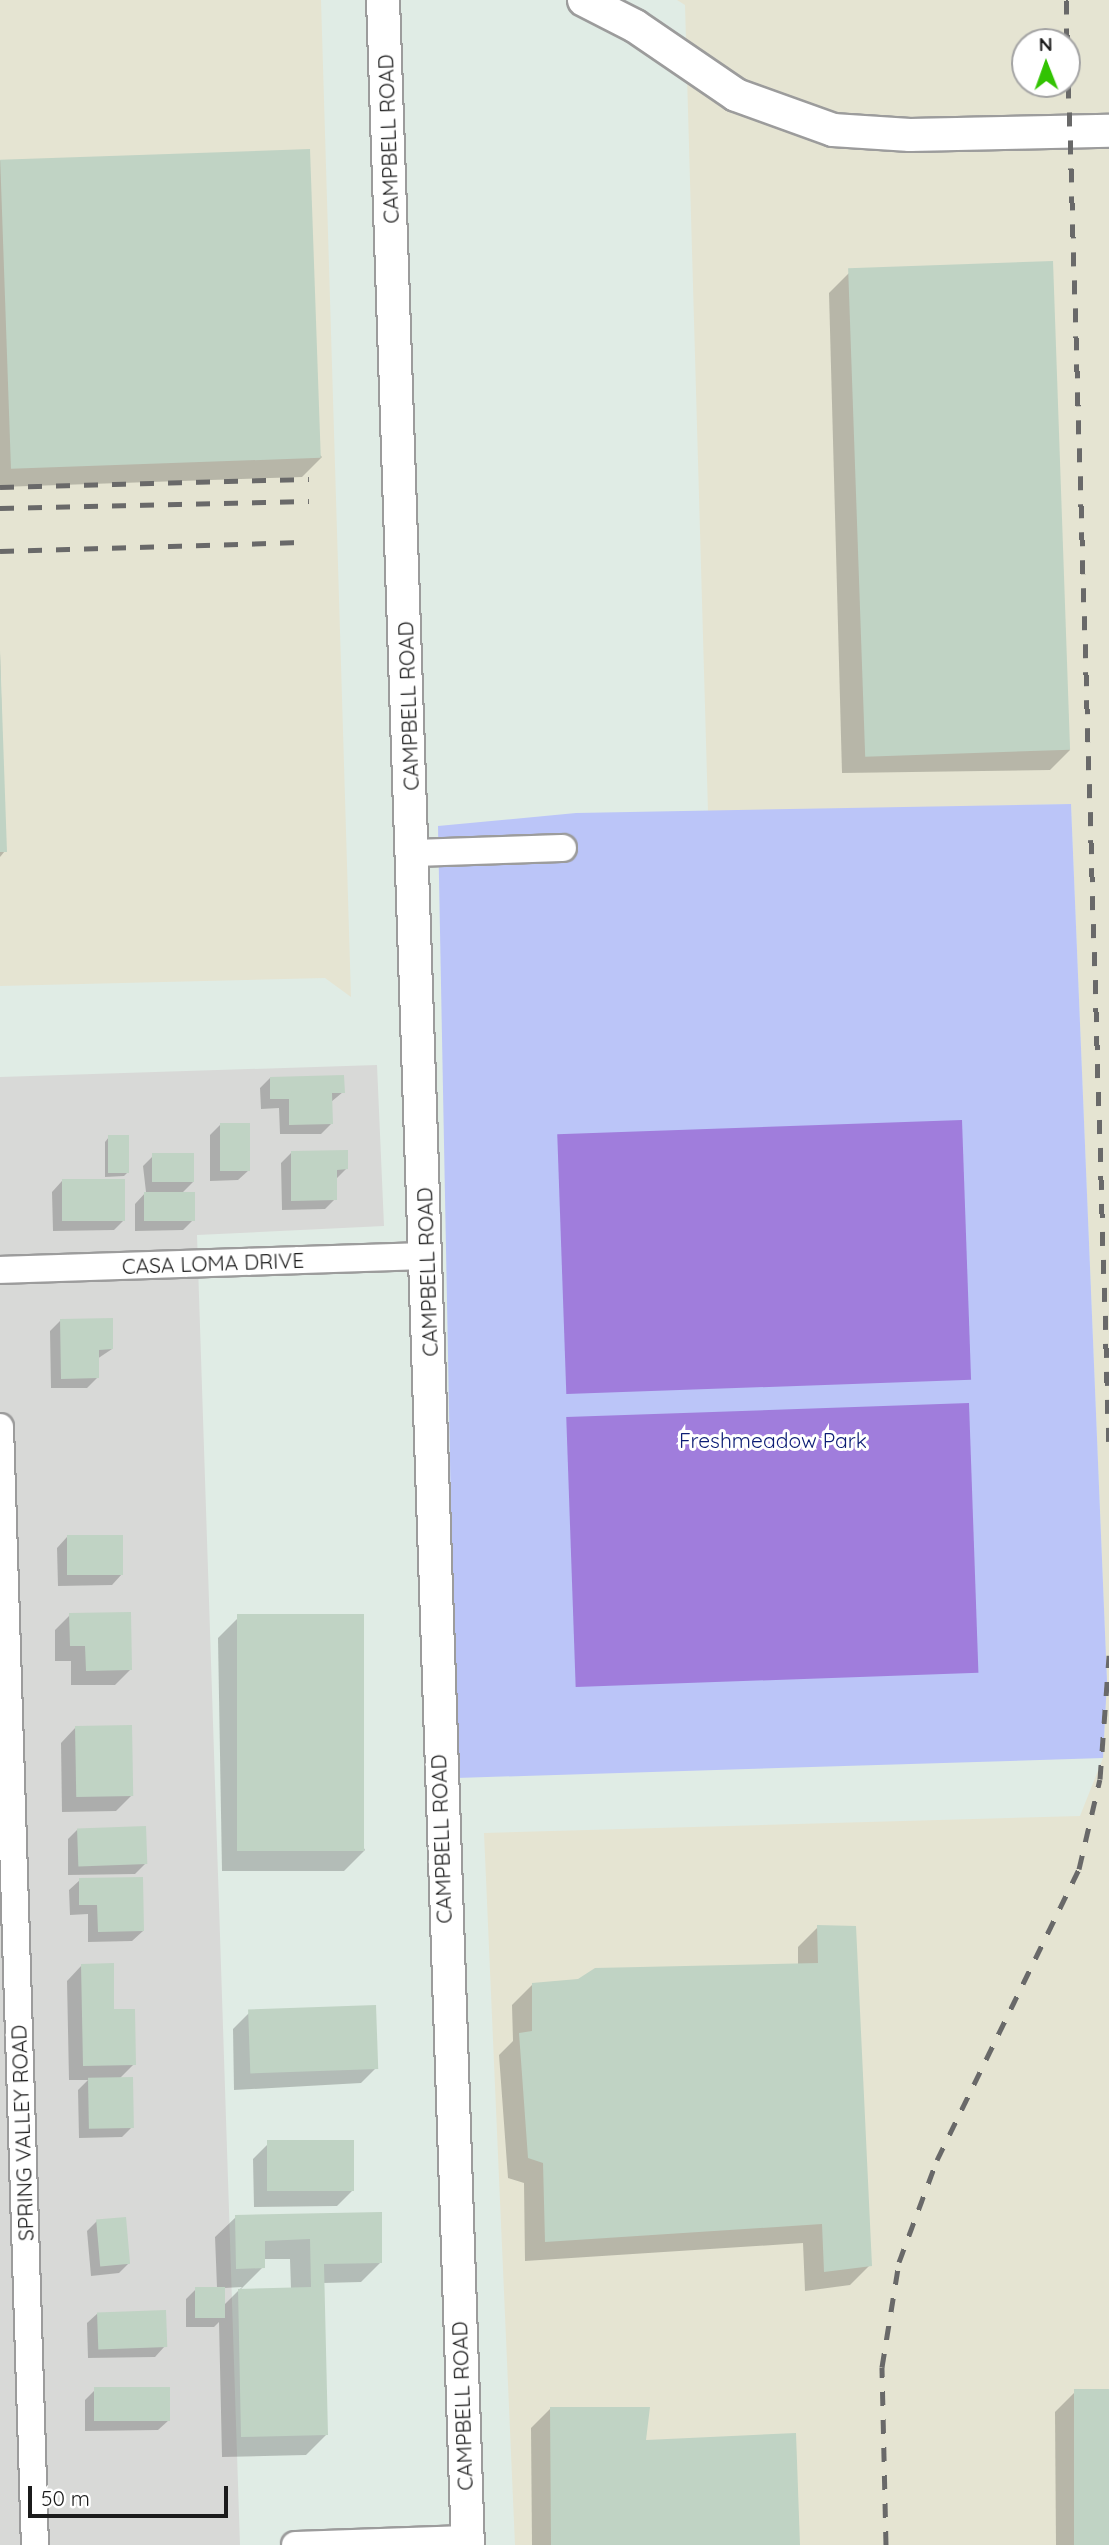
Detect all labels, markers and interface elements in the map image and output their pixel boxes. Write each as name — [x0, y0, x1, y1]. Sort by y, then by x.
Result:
north arrow — [1011, 28, 1081, 98]
text: N — [1038, 32, 1053, 56]
street label: CAMPBELL ROAD — [372, 54, 404, 224]
street label: CAMPBELL ROAD — [392, 621, 424, 791]
street label: CAMPBELL ROAD — [411, 1187, 443, 1357]
street label: CASA LOMA DRIVE — [121, 1247, 305, 1279]
park label: Freshmeadow Park — [679, 1427, 867, 1453]
street label: CAMPBELL ROAD — [425, 1754, 457, 1924]
street label: SPRING VALLEY ROAD — [6, 2024, 38, 2242]
street label: CAMPBELL ROAD — [446, 2321, 478, 2491]
scale bar — [32, 2472, 231, 2516]
text: 50 m — [41, 2485, 90, 2511]

